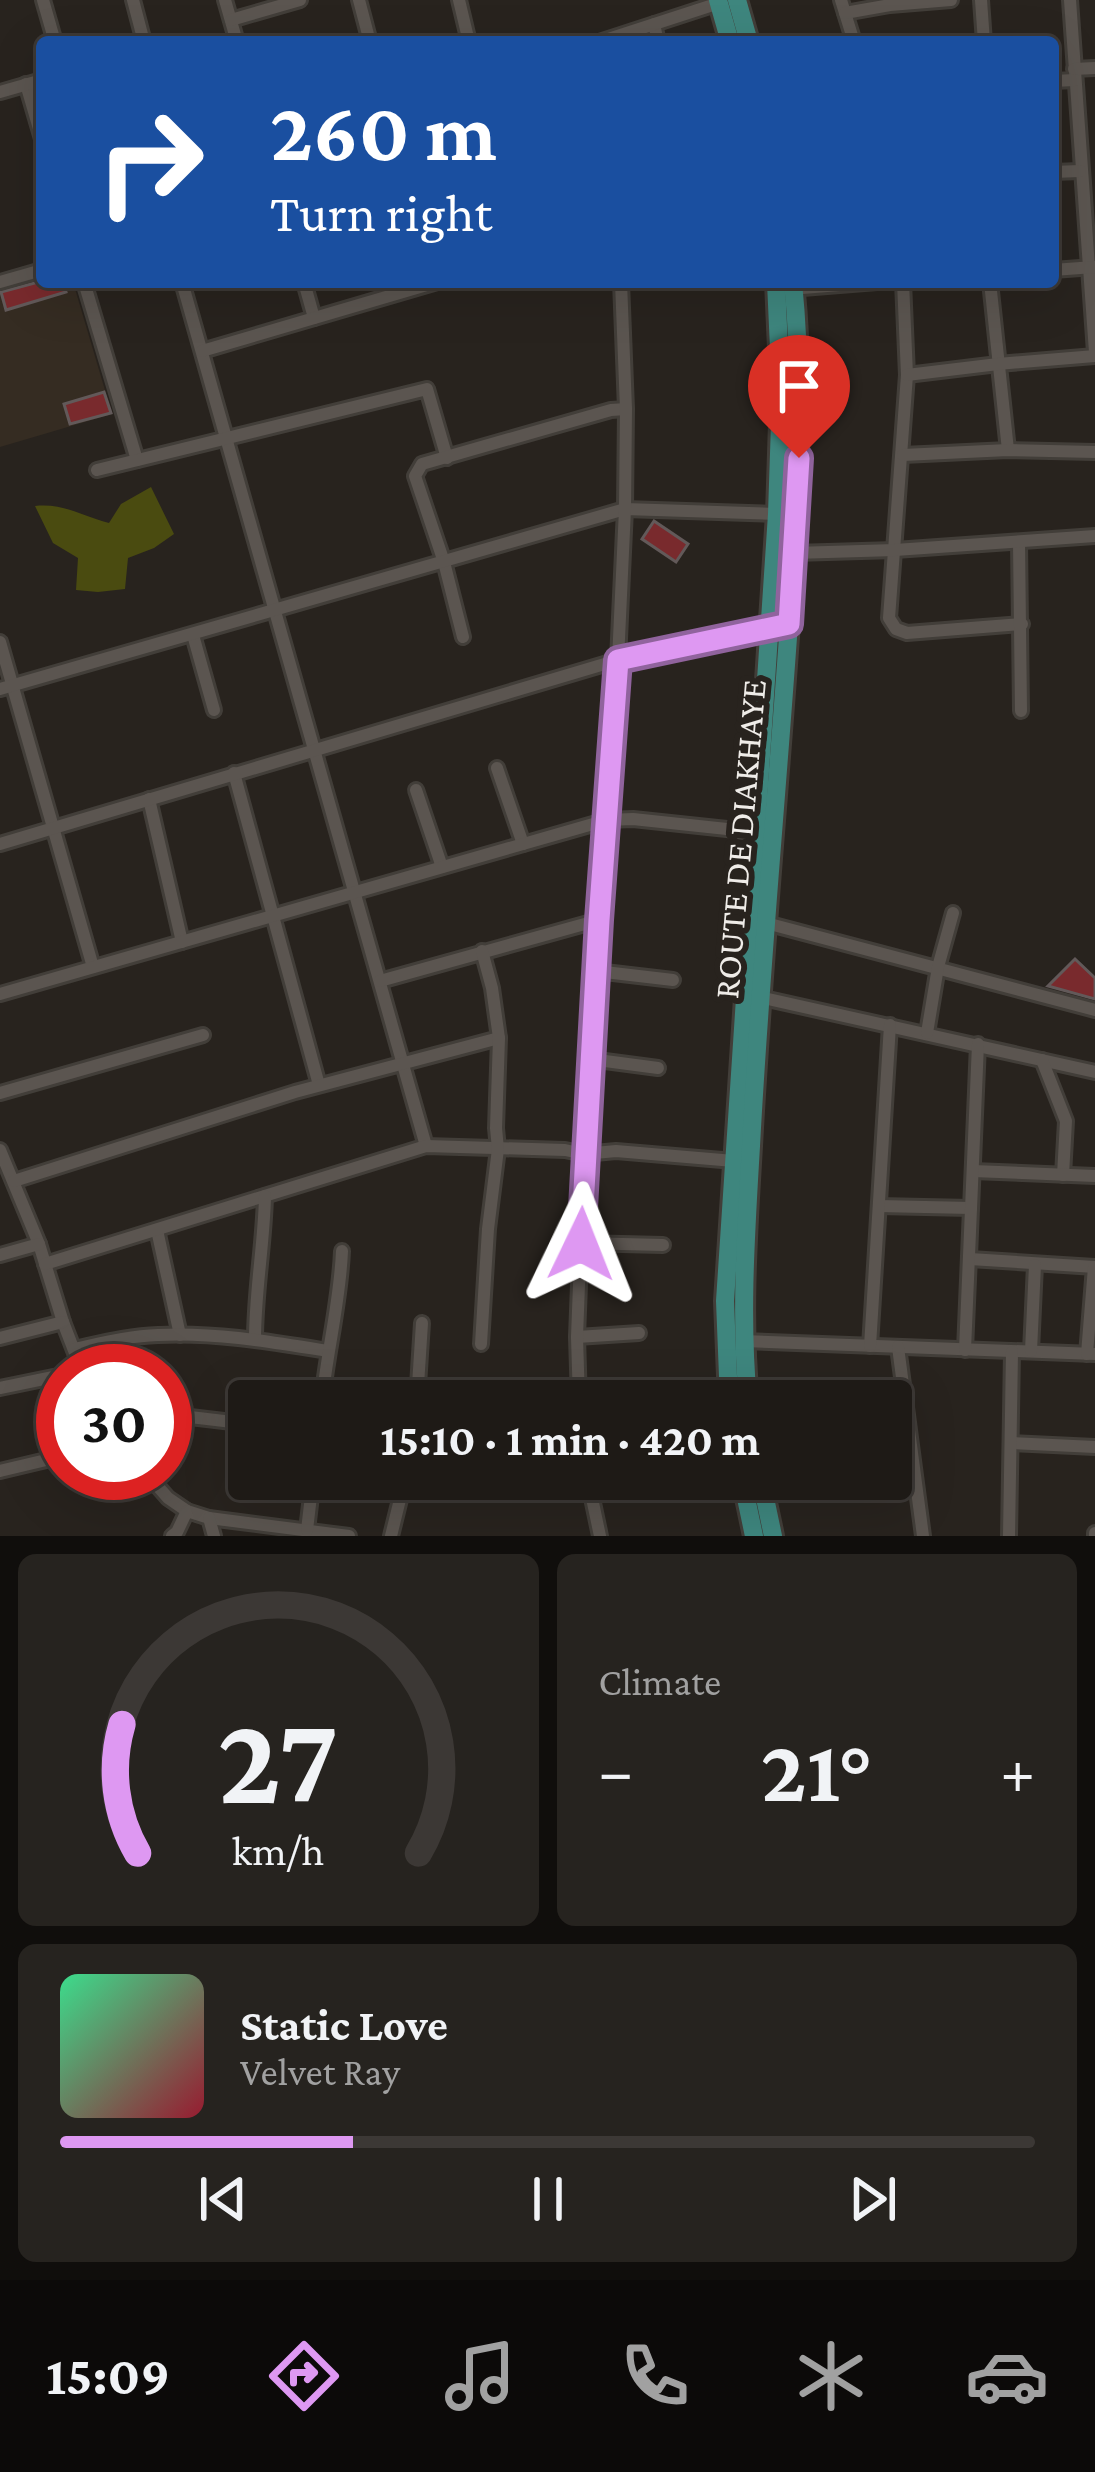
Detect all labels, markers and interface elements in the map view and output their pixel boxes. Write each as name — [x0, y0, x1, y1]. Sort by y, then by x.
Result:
icon: right — [72, 84, 228, 240]
text: 260 m — [270, 85, 497, 178]
text: Turn right — [270, 183, 492, 243]
pin — [748, 335, 850, 458]
icon: arrive — [766, 353, 832, 419]
street label: ROUTE DE DIAKHAYE — [706, 678, 774, 1000]
position arrow — [518, 1181, 644, 1307]
speed limit sign: 30 — [36, 1344, 192, 1500]
text: 15:10 · 1 min · 420 m — [380, 1415, 760, 1465]
text: Climate — [599, 1660, 721, 1703]
text: 27 — [218, 1690, 339, 1829]
text: 21° — [761, 1720, 873, 1820]
text: − — [599, 1734, 633, 1807]
text: + — [1000, 1734, 1035, 1807]
text: km/h — [232, 1827, 324, 1874]
text: Static Love — [240, 2000, 448, 2050]
text: Velvet Ray — [240, 2050, 400, 2093]
icon: previous — [190, 2166, 256, 2232]
icon: pause — [515, 2166, 581, 2232]
icon: next — [840, 2166, 906, 2232]
icon: directions — [262, 2334, 346, 2418]
icon: music — [438, 2334, 522, 2418]
icon: phone — [613, 2334, 697, 2418]
icon: climate — [789, 2334, 873, 2418]
icon: car — [965, 2334, 1049, 2418]
text: 15:09 — [46, 2346, 170, 2406]

